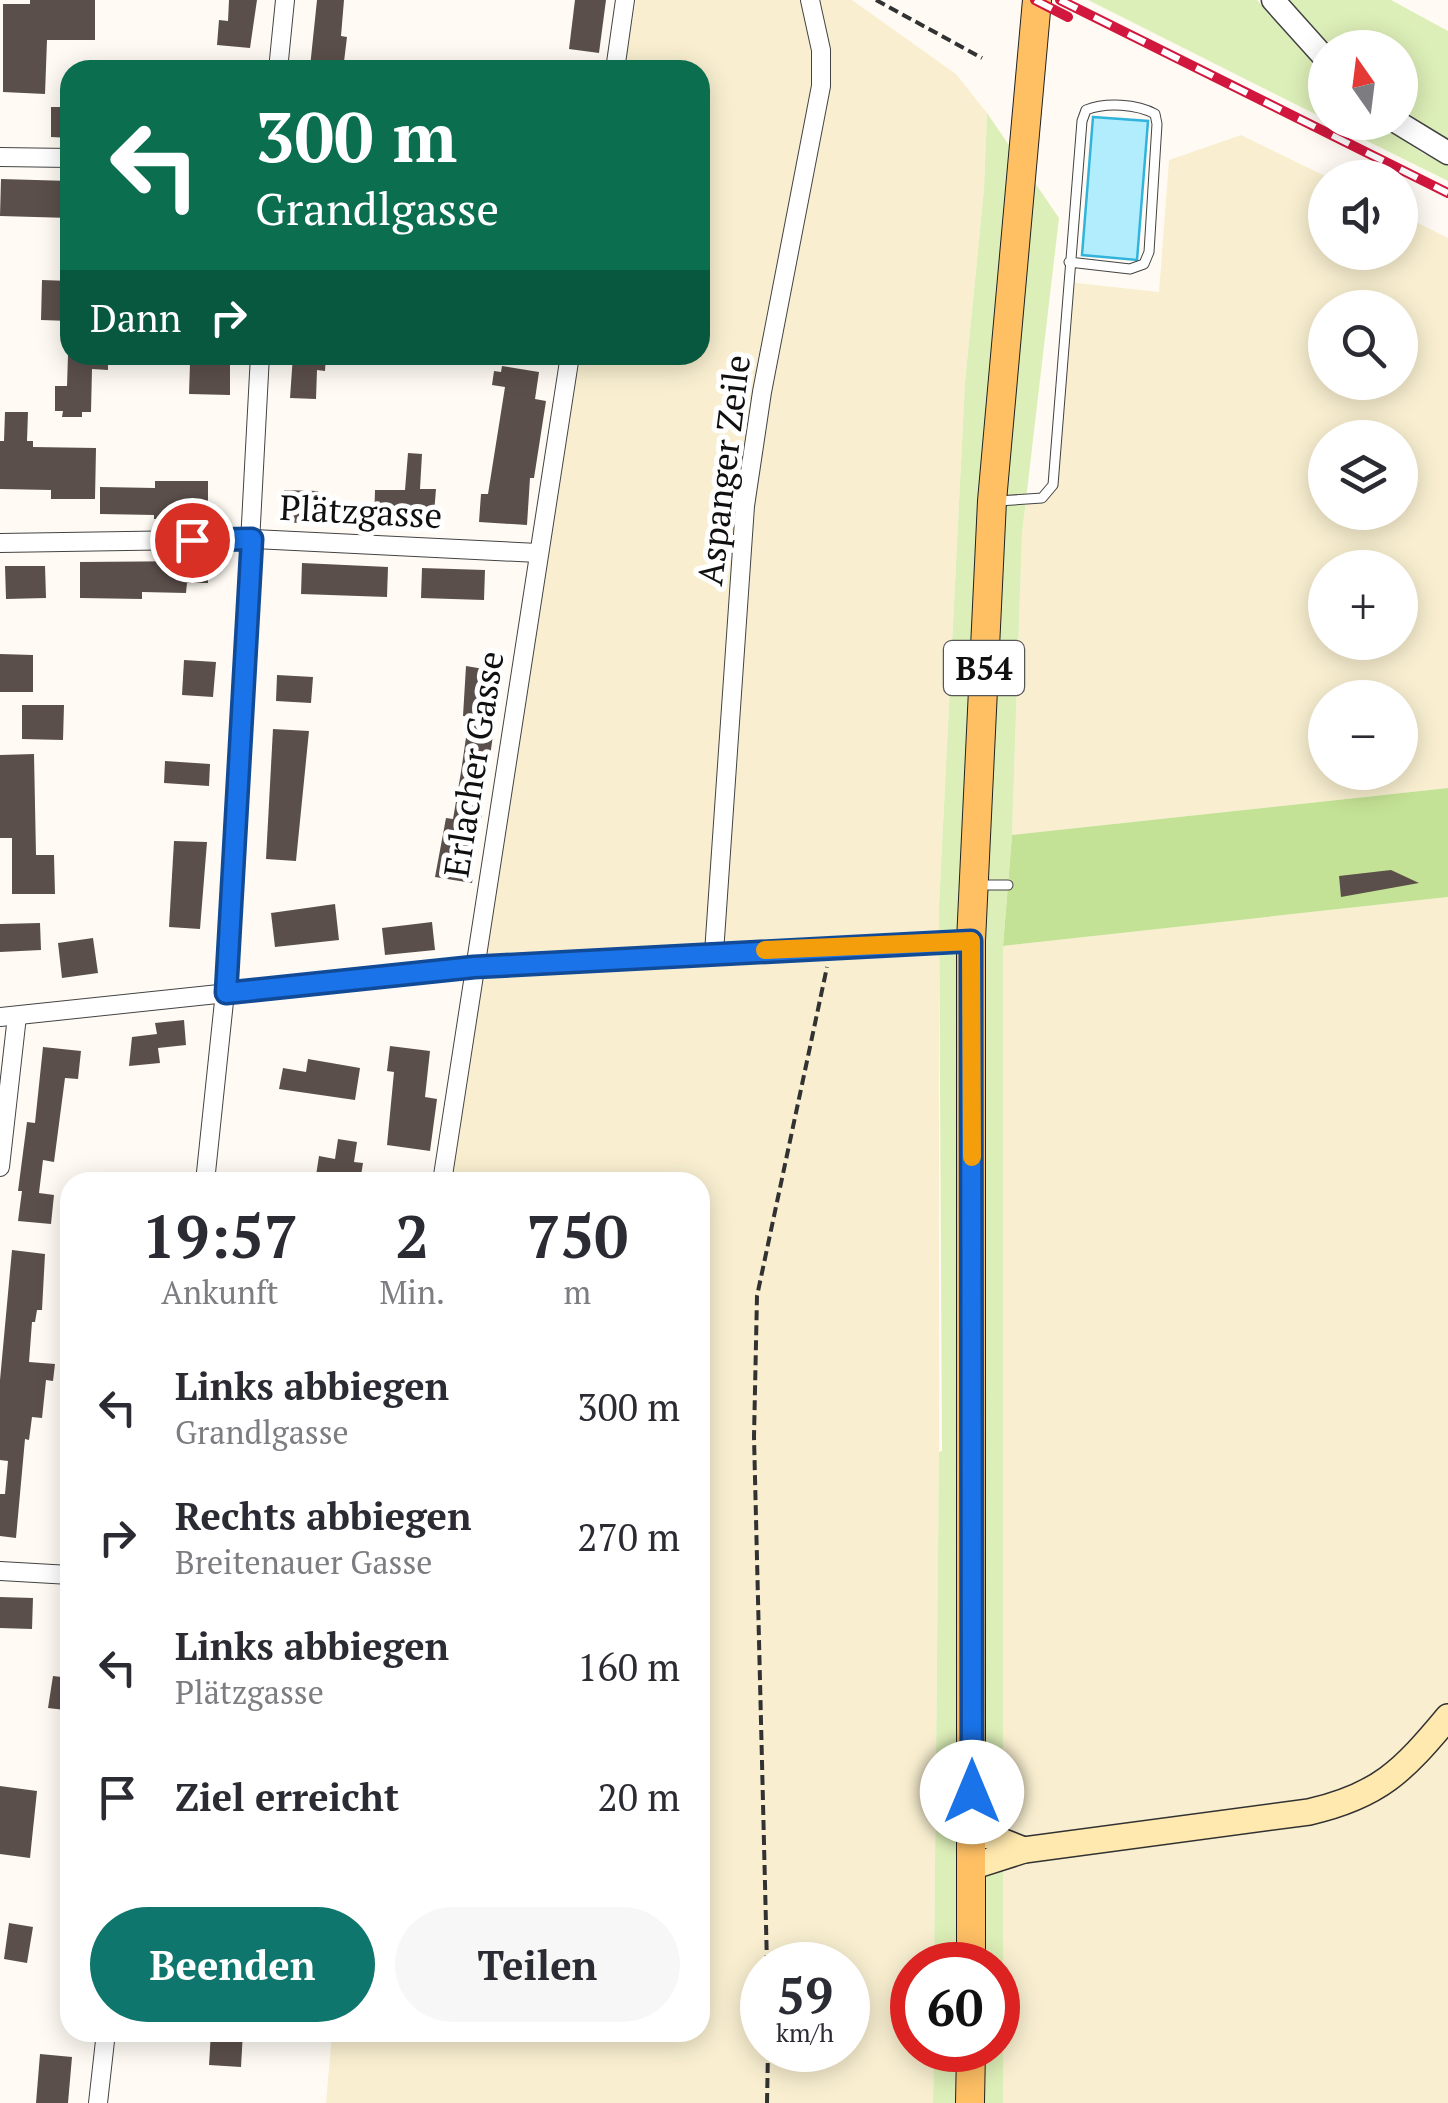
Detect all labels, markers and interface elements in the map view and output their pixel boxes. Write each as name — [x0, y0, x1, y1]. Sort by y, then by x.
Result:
north arrow — [1308, 30, 1418, 140]
map controls — [1308, 30, 1418, 790]
text: 300 m — [255, 89, 457, 182]
icon: left — [90, 100, 220, 230]
button: sound — [1308, 160, 1418, 270]
text: Grandlgasse — [255, 178, 499, 238]
icon: right — [201, 290, 256, 345]
button: search — [1308, 290, 1418, 400]
text: Dann — [90, 293, 181, 343]
street label: Aspanger Zeile — [686, 352, 760, 588]
button: layers — [1308, 420, 1418, 530]
street label: Plätzgasse — [279, 484, 443, 538]
pin — [150, 498, 235, 583]
icon: arrive — [165, 513, 220, 568]
button: + — [1308, 550, 1418, 660]
road number: B54 — [944, 641, 1024, 695]
street label: Erlacher Gasse — [432, 648, 514, 880]
button: − — [1308, 680, 1418, 790]
text: 19:57 — [142, 1196, 298, 1275]
text: 2 — [395, 1196, 429, 1275]
text: 750 — [527, 1196, 628, 1275]
text: Ankunft — [161, 1271, 278, 1313]
text: Min. — [380, 1271, 445, 1313]
text: m — [564, 1271, 591, 1313]
text: Links abbiegen — [175, 1361, 449, 1411]
icon: left — [90, 1380, 145, 1435]
text: 300 m — [577, 1382, 680, 1432]
text: Grandlgasse — [175, 1411, 349, 1453]
text: Rechts abbiegen — [175, 1491, 471, 1541]
icon: right — [90, 1510, 145, 1565]
text: 270 m — [577, 1512, 680, 1562]
text: Breitenauer Gasse — [175, 1541, 432, 1583]
text: Links abbiegen — [175, 1621, 449, 1671]
icon: left — [90, 1640, 145, 1695]
text: 160 m — [577, 1642, 680, 1692]
text: Plätzgasse — [175, 1671, 324, 1713]
position arrow — [920, 1740, 1024, 1844]
icon: arrive — [90, 1770, 145, 1825]
text: Ziel erreicht — [175, 1772, 399, 1822]
text: 20 m — [597, 1772, 680, 1822]
button: Beenden — [90, 1907, 375, 2022]
button: Teilen — [395, 1907, 680, 2022]
speed limit sign: 60 — [890, 1942, 1020, 2072]
text: 59 — [777, 1962, 833, 2028]
text: km/h — [776, 2016, 834, 2049]

